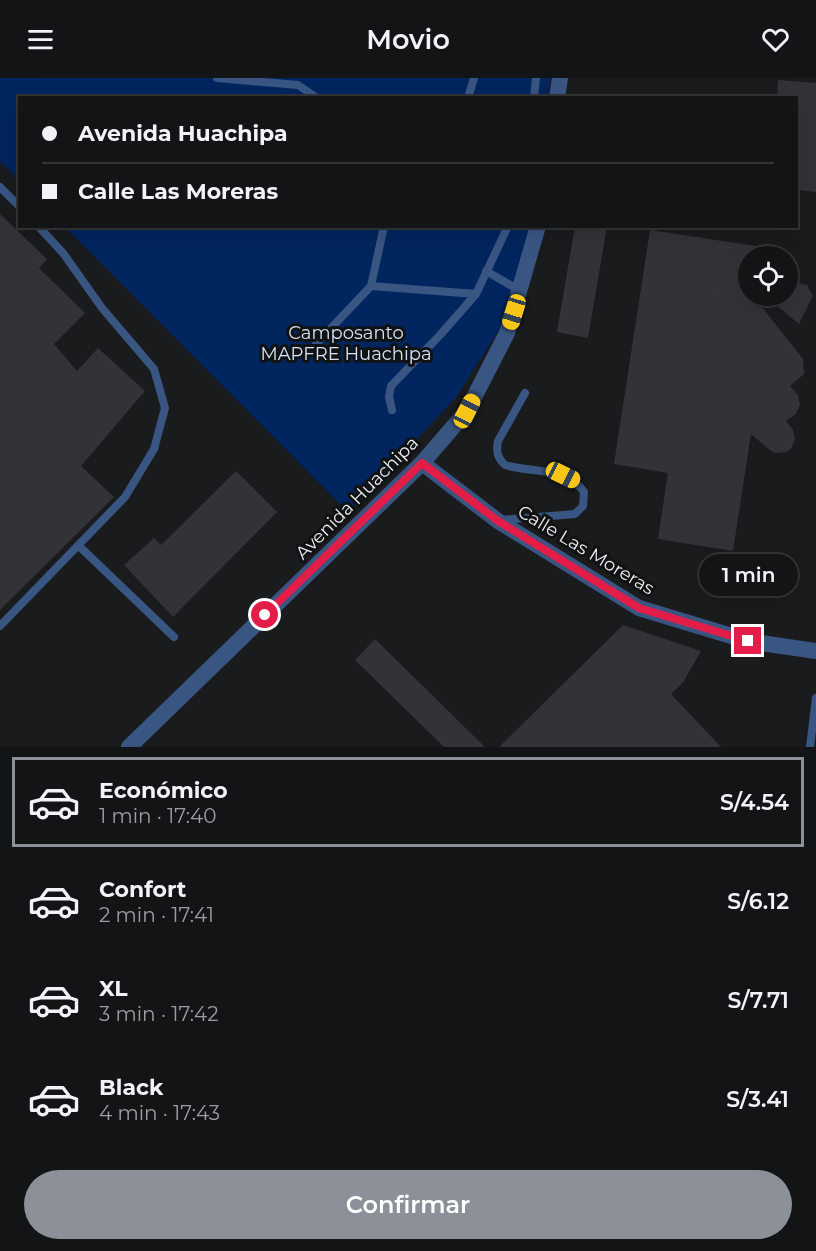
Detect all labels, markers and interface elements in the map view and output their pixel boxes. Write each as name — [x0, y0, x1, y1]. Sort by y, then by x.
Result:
icon: menu — [24, 23, 57, 56]
text: Movio — [366, 23, 450, 56]
icon: heart — [759, 23, 792, 56]
text: Avenida Huachipa — [78, 120, 288, 147]
text: Calle Las Moreras — [78, 178, 278, 205]
map controls — [738, 246, 798, 306]
button: locate — [738, 246, 798, 306]
car — [500, 292, 528, 332]
park label: Camposanto MAPFRE Huachipa — [260, 322, 432, 365]
car — [451, 391, 483, 431]
street label: Avenida Huachipa — [291, 432, 423, 564]
car — [543, 459, 583, 491]
street label: Calle Las Moreras — [514, 501, 658, 600]
callout: 1 min — [698, 554, 798, 596]
text: 1 min — [722, 563, 775, 587]
route start — [251, 601, 278, 628]
route end — [734, 627, 761, 654]
icon: car — [27, 775, 81, 829]
text: Económico — [99, 777, 228, 804]
text: S/4.54 — [720, 789, 789, 816]
text: 1 min · 17:40 — [99, 804, 216, 828]
icon: car — [27, 874, 81, 928]
text: Confort — [99, 876, 186, 903]
text: S/6.12 — [727, 888, 789, 915]
text: 2 min · 17:41 — [99, 903, 214, 927]
icon: car — [27, 973, 81, 1027]
text: XL — [99, 975, 128, 1002]
text: S/7.71 — [727, 987, 789, 1014]
text: 3 min · 17:42 — [99, 1002, 219, 1026]
icon: car — [27, 1072, 81, 1126]
text: Black — [99, 1074, 163, 1101]
text: S/3.41 — [726, 1086, 789, 1113]
text: 4 min · 17:43 — [99, 1101, 220, 1125]
button: Confirmar — [24, 1170, 792, 1239]

